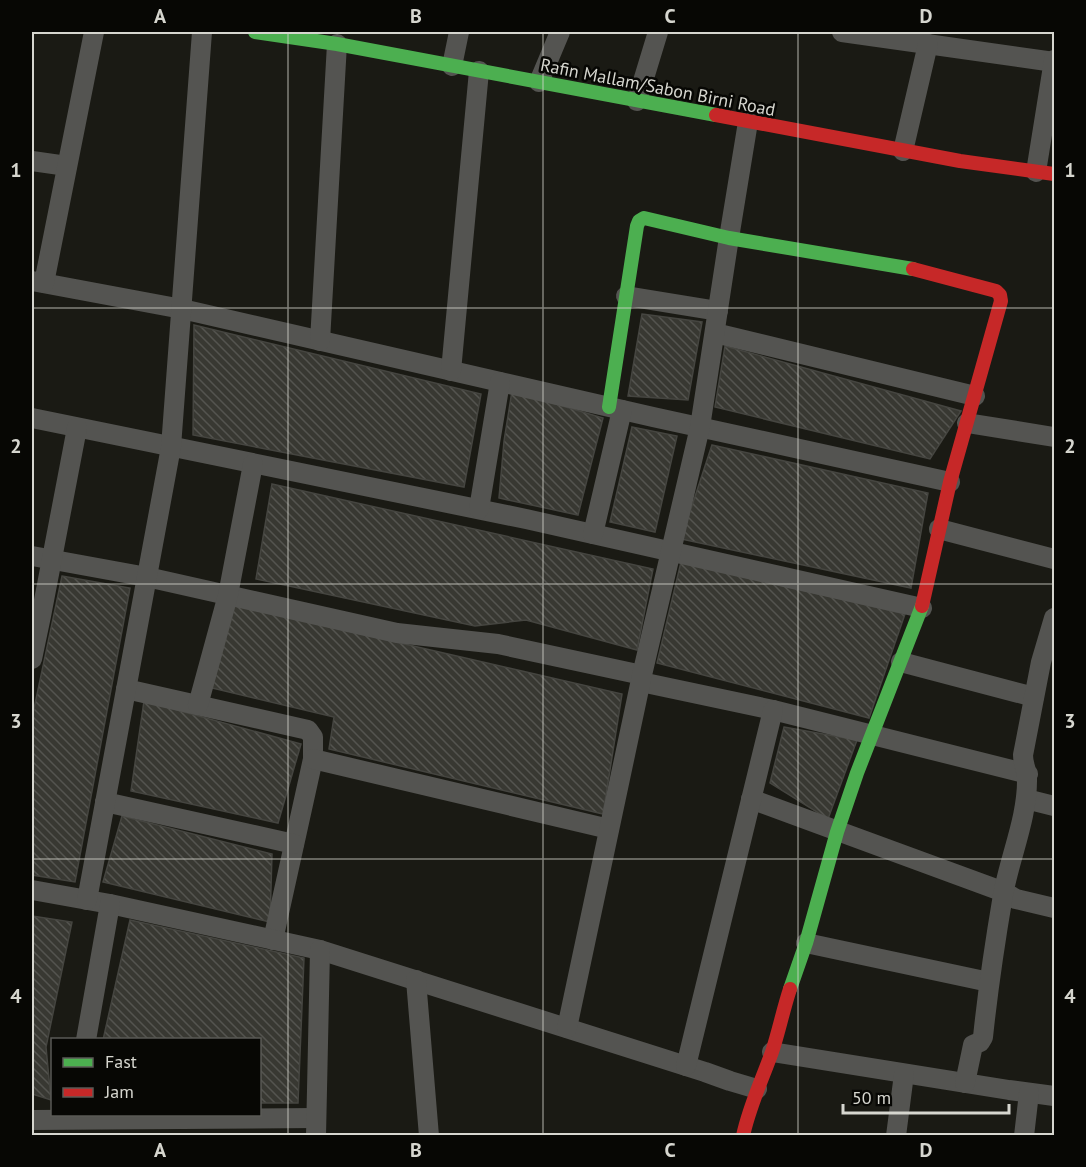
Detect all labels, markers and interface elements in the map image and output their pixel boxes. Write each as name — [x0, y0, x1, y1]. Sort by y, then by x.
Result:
text: A — [154, 3, 167, 29]
text: B — [410, 3, 422, 29]
text: C — [664, 3, 676, 29]
text: D — [920, 3, 933, 29]
street label: Rafin Mallam/Sabon Birni Road — [539, 53, 777, 121]
text: 1 — [10, 157, 22, 183]
text: 1 — [1064, 157, 1076, 183]
text: 2 — [10, 433, 22, 459]
text: 2 — [1064, 433, 1076, 459]
text: 3 — [10, 708, 22, 734]
text: 3 — [1064, 708, 1076, 734]
text: 4 — [10, 983, 22, 1009]
text: 4 — [1064, 983, 1076, 1009]
legend — [51, 1038, 261, 1116]
text: Fast — [105, 1050, 137, 1073]
scale bar — [843, 1077, 1010, 1115]
text: Jam — [104, 1080, 134, 1103]
text: 50 m — [852, 1086, 891, 1109]
text: A — [154, 1137, 167, 1163]
text: B — [410, 1137, 422, 1163]
text: C — [664, 1137, 676, 1163]
text: D — [920, 1137, 933, 1163]

